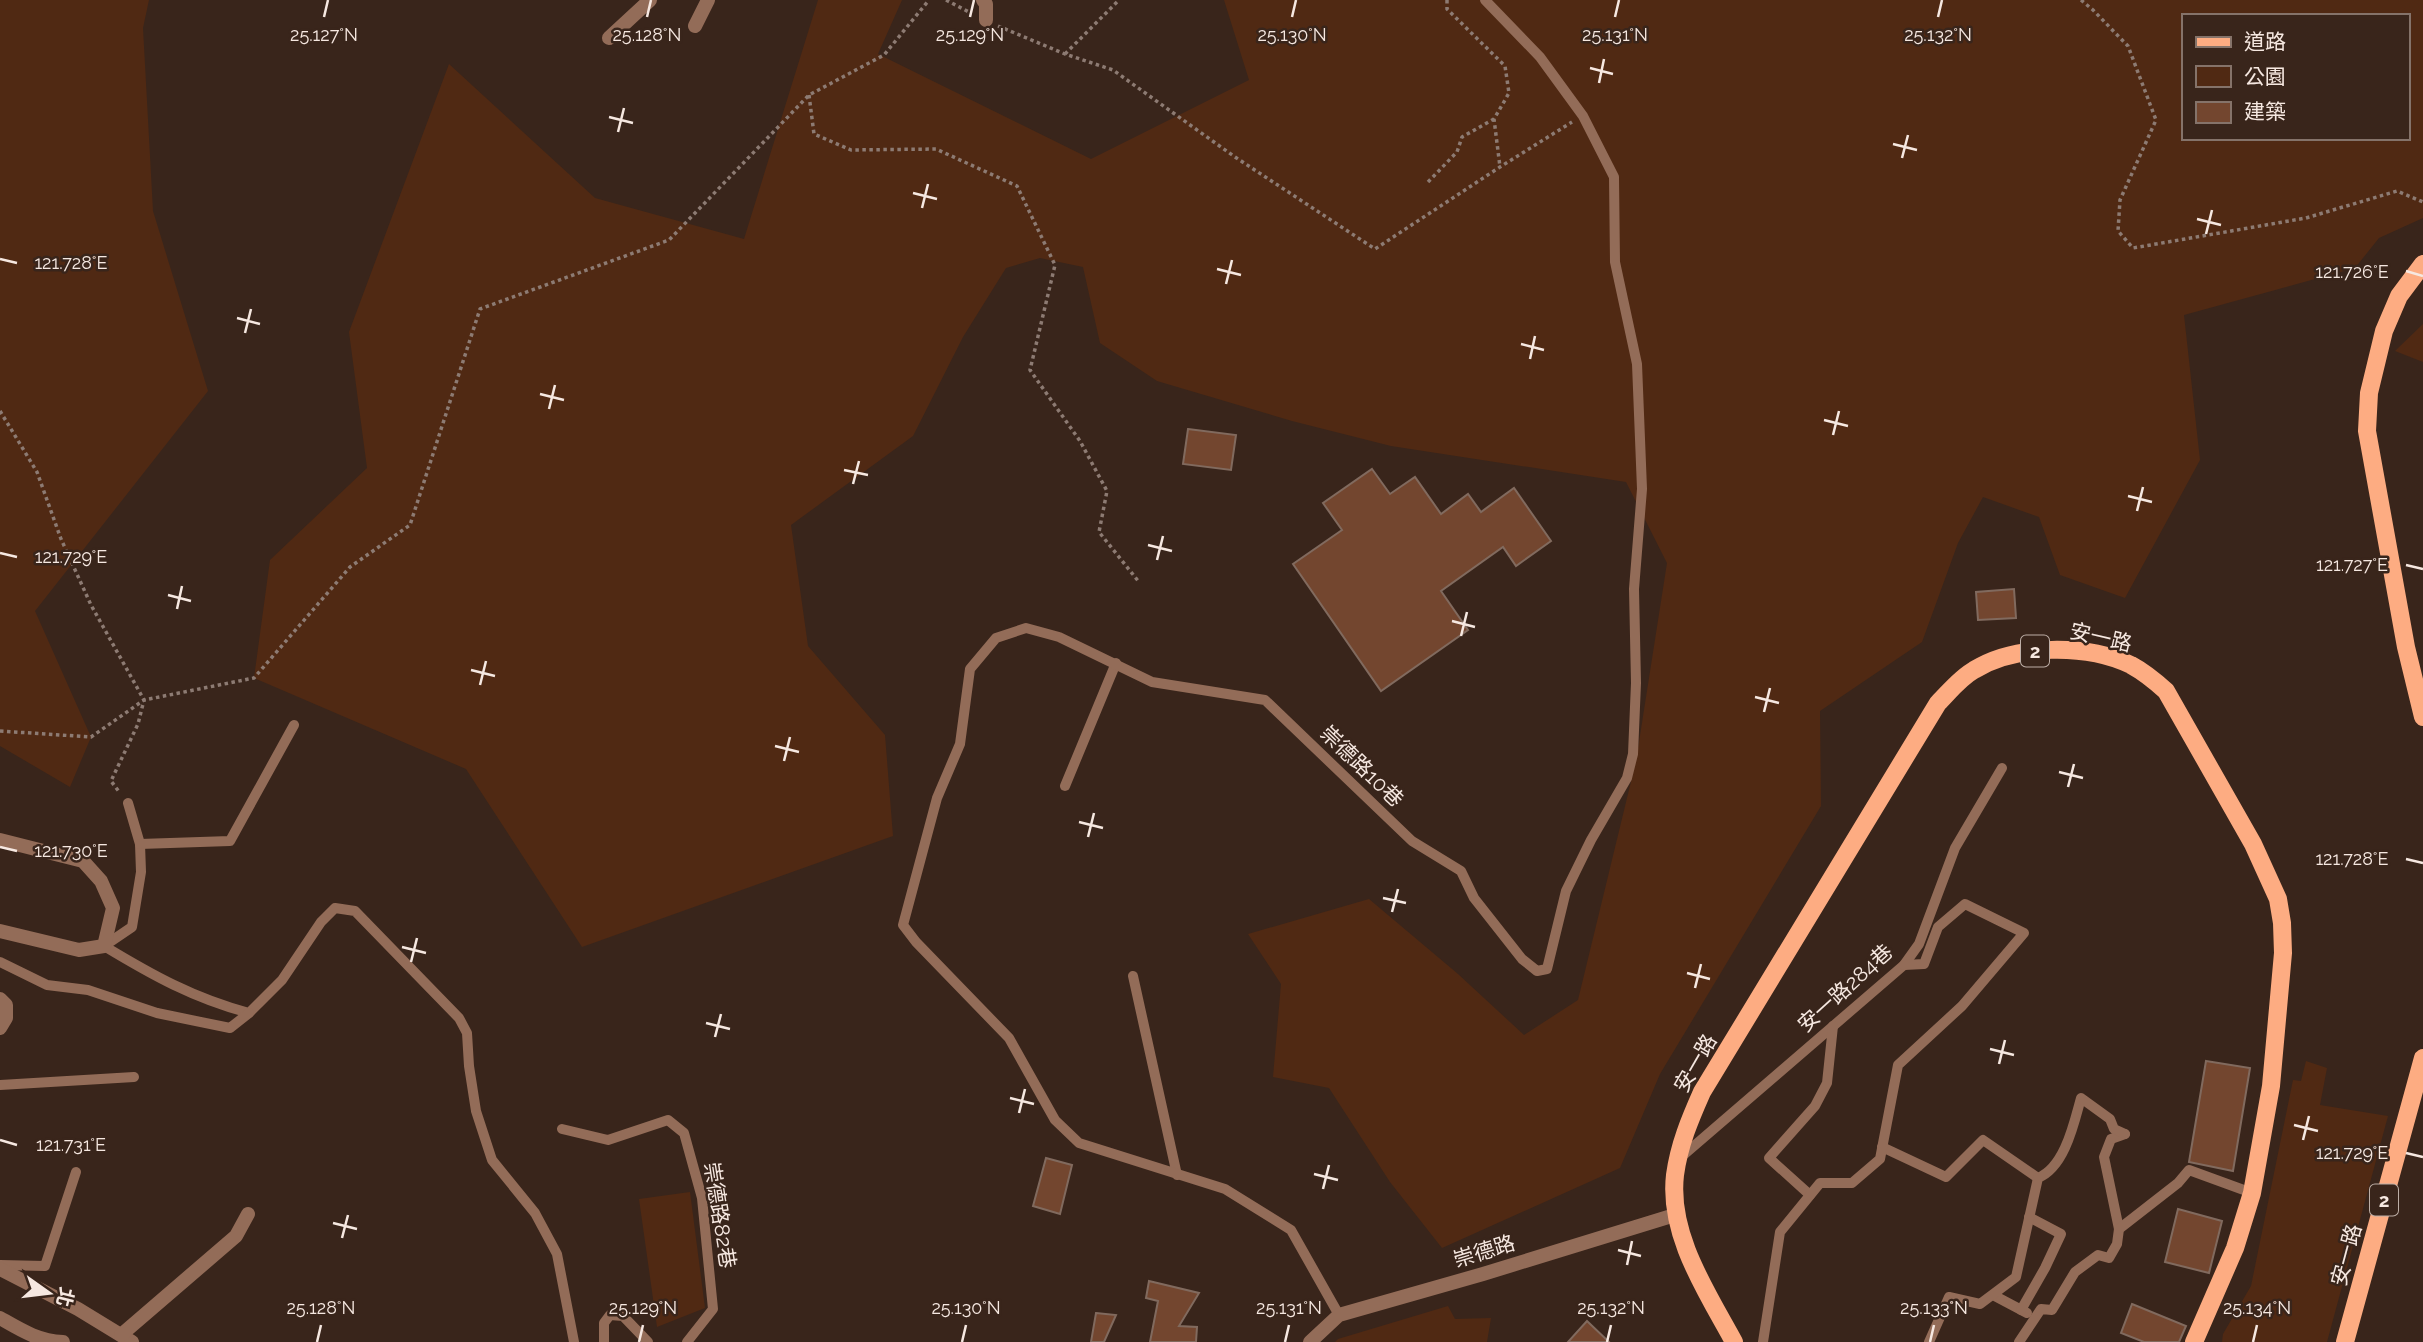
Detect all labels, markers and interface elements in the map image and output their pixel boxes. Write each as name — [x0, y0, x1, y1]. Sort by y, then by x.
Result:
legend — [2182, 14, 2409, 140]
text: 25.127°N — [290, 24, 358, 45]
text: 25.128°N — [612, 24, 682, 45]
text: 25.129°N — [936, 24, 1004, 45]
text: 25.130°N — [1257, 24, 1327, 45]
text: 25.131°N — [1582, 24, 1648, 45]
text: 25.132°N — [1904, 24, 1972, 45]
text: 道路 — [2244, 29, 2286, 54]
text: 公園 — [2244, 64, 2286, 89]
text: 建築 — [2244, 99, 2286, 124]
text: 121.728°E — [34, 252, 108, 273]
text: 121.726°E — [2315, 261, 2389, 282]
text: 121.729°E — [35, 546, 107, 567]
text: 121.727°E — [2316, 554, 2388, 575]
street label: 安一路 — [2067, 618, 2135, 656]
road number: 2 — [2021, 636, 2049, 666]
street label: 崇德路10巷 — [1315, 720, 1409, 812]
text: 121.730°E — [34, 840, 108, 861]
text: 121.728°E — [2315, 848, 2389, 869]
street label: 安一路284巷 — [1792, 939, 1898, 1037]
street label: 安一路 — [1668, 1029, 1722, 1097]
text: 121.731°E — [36, 1134, 106, 1155]
text: 121.729°E — [2316, 1142, 2388, 1163]
street label: 崇德路82巷 — [699, 1160, 741, 1270]
road number: 2 — [2370, 1184, 2398, 1216]
street label: 安一路 — [2326, 1221, 2366, 1289]
street label: 崇德路 — [1450, 1230, 1518, 1272]
north arrow — [14, 1258, 84, 1328]
text: 北 — [53, 1285, 78, 1309]
text: 25.128°N — [286, 1297, 356, 1318]
text: 25.129°N — [609, 1297, 677, 1318]
text: 25.130°N — [931, 1297, 1001, 1318]
text: 25.131°N — [1256, 1297, 1322, 1318]
text: 25.132°N — [1577, 1297, 1645, 1318]
text: 25.133°N — [1900, 1297, 1968, 1318]
text: 25.134°N — [2223, 1297, 2291, 1318]

